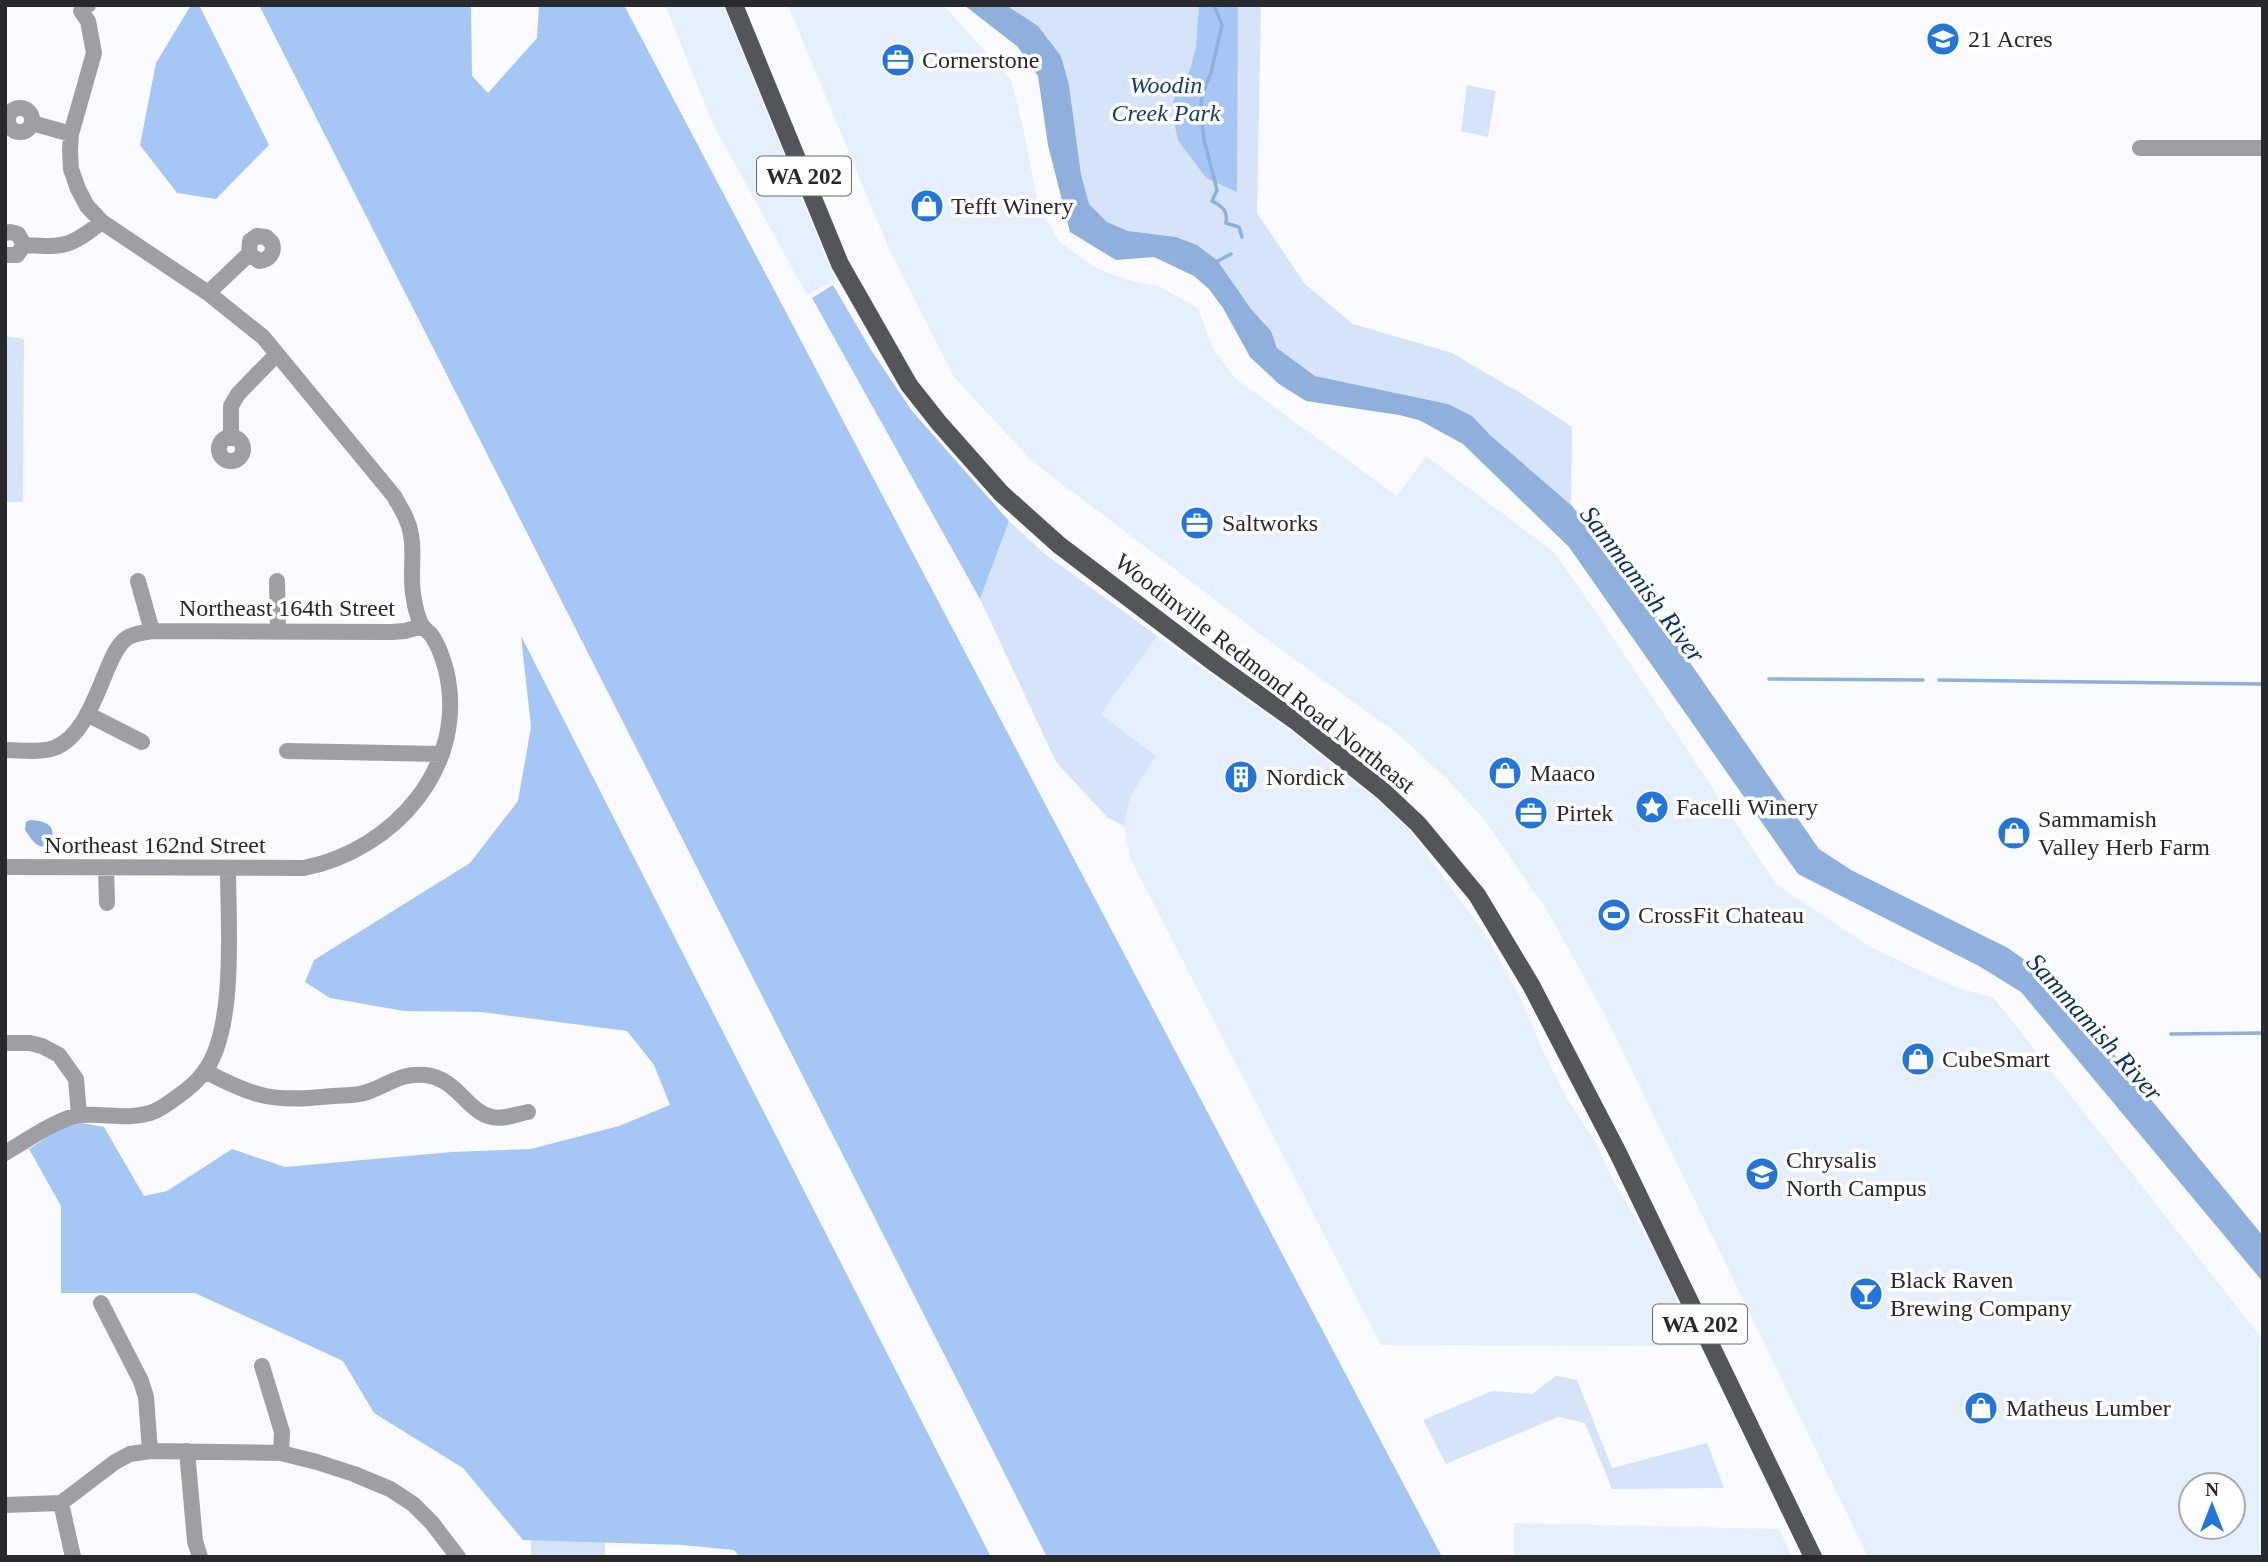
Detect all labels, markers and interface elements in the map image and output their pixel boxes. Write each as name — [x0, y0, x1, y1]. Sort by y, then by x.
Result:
school or university icon: 21 Acres — [1924, 20, 1962, 58]
place label: 21 Acres — [1968, 26, 2053, 52]
office icon: Cornerstone — [879, 41, 917, 79]
place label: Cornerstone — [922, 47, 1039, 73]
park label: Woodin Creek Park — [1111, 72, 1221, 126]
road number: WA 202 — [757, 156, 851, 196]
shop icon: Tefft Winery — [908, 187, 946, 225]
place label: Tefft Winery — [951, 193, 1073, 219]
water label: Sammamish River — [1574, 500, 1711, 669]
office icon: Saltworks — [1178, 504, 1216, 542]
place label: Saltworks — [1222, 510, 1318, 536]
street label: Woodinville Redmond Road Northeast — [1110, 548, 1420, 798]
street label: Northeast 164th Street — [179, 595, 395, 621]
shop icon: Maaco — [1486, 754, 1524, 792]
building icon: Nordick — [1222, 758, 1260, 796]
place label: Maaco — [1530, 760, 1595, 786]
place label: Nordick — [1266, 764, 1345, 790]
place icon: Facelli Winery — [1633, 788, 1671, 826]
office icon: Pirtek — [1512, 794, 1550, 832]
place label: Facelli Winery — [1676, 794, 1818, 820]
place label: Pirtek — [1556, 800, 1613, 826]
place label: Sammamish Valley Herb Farm — [2038, 806, 2210, 860]
shop icon: Sammamish Valley Herb Farm — [1995, 814, 2033, 852]
street label: Northeast 162nd Street — [44, 832, 266, 858]
sports icon: CrossFit Chateau — [1595, 896, 1633, 934]
place label: CrossFit Chateau — [1638, 902, 1804, 928]
water label: Sammamish River — [2021, 948, 2169, 1108]
shop icon: CubeSmart — [1899, 1040, 1937, 1078]
place label: CubeSmart — [1942, 1046, 2050, 1072]
place label: Chrysalis North Campus — [1786, 1147, 1927, 1201]
school or university icon: Chrysalis North Campus — [1743, 1155, 1781, 1193]
place label: Black Raven Brewing Company — [1890, 1267, 2072, 1321]
bar icon: Black Raven Brewing Company — [1847, 1275, 1885, 1313]
road number: WA 202 — [1653, 1304, 1747, 1344]
shop icon: Matheus Lumber — [1962, 1389, 2000, 1427]
place label: Matheus Lumber — [2006, 1395, 2171, 1421]
north arrow — [2177, 1471, 2247, 1541]
text: N — [2205, 1479, 2219, 1500]

